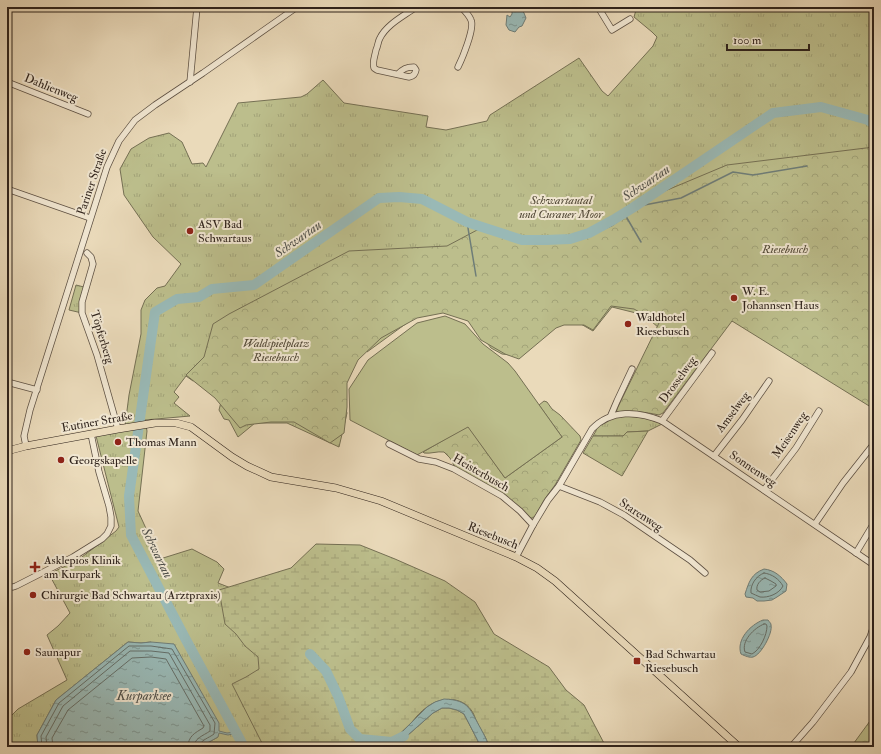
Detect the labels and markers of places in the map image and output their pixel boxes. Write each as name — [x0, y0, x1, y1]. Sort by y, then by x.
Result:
place label: ASV Bad Schwartaus — [197, 217, 252, 246]
marker: ASV Bad Schwartaus — [185, 226, 195, 236]
place label: W. E. Johannsen Haus — [741, 284, 819, 313]
marker: W. E. Johannsen Haus — [729, 293, 739, 303]
place label: Waldhotel Riesebusch — [635, 310, 690, 339]
marker: Waldhotel Riesebusch — [623, 319, 633, 329]
place label: Thomas Mann — [126, 435, 197, 450]
marker: Thomas Mann — [113, 437, 123, 447]
place label: Georgskapelle — [69, 453, 137, 468]
marker: Georgskapelle — [56, 455, 66, 465]
place label: Asklepios Klinik am Kurpark — [43, 553, 121, 582]
marker: Asklepios Klinik am Kurpark — [29, 561, 41, 573]
place label: Chirurgie Bad Schwartau (Arztpraxis) — [41, 588, 221, 603]
marker: Chirurgie Bad Schwartau (Arztpraxis) — [28, 590, 38, 600]
place label: Saunapur — [35, 645, 81, 660]
marker: Saunapur — [22, 647, 32, 657]
place label: Bad Schwartau Riesebusch — [645, 647, 716, 676]
marker: Bad Schwartau Riesebusch — [632, 656, 642, 666]

